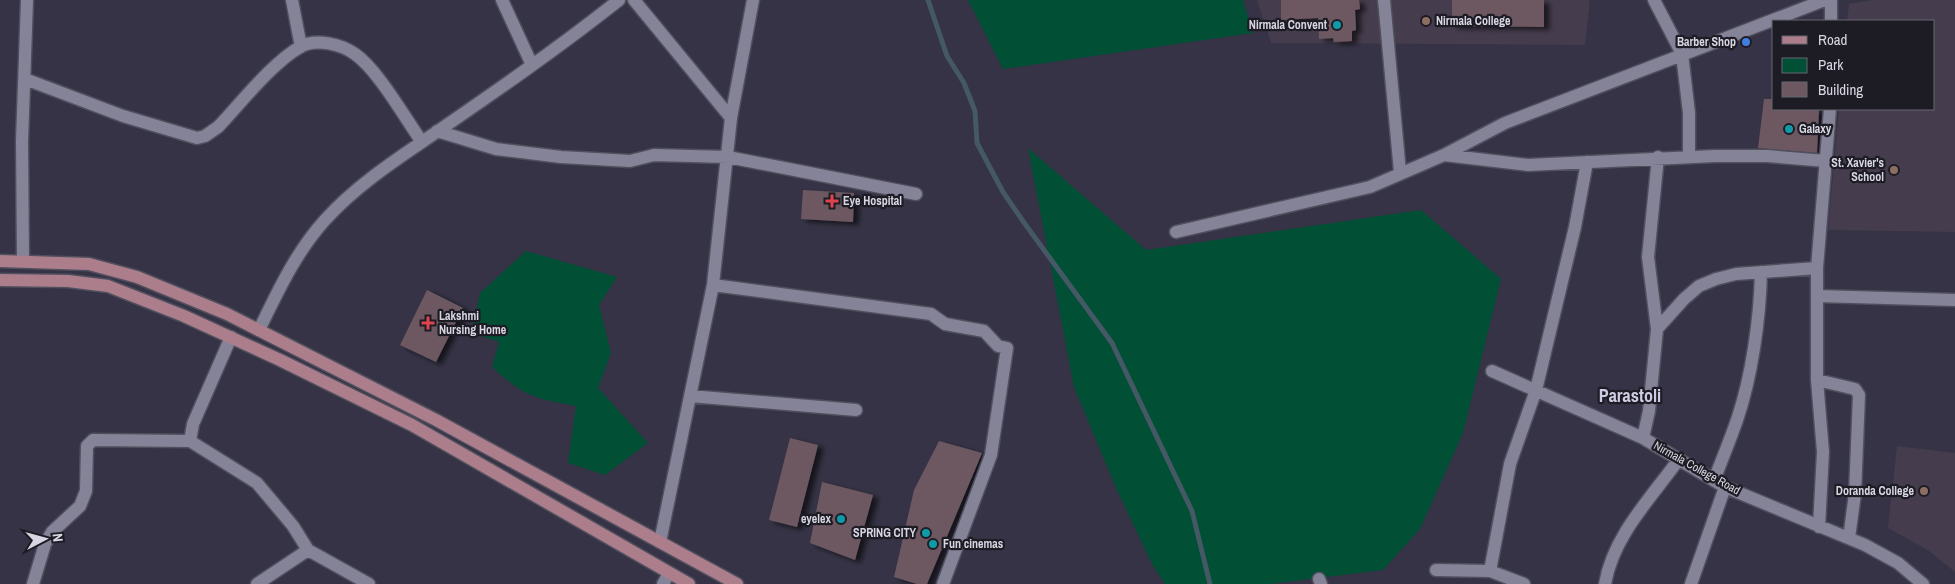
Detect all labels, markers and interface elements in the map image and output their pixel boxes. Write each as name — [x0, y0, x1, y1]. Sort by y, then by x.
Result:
place label: Nirmala College — [1436, 13, 1511, 29]
marker: Nirmala College — [1420, 15, 1432, 27]
place label: Nirmala Convent — [1249, 17, 1328, 33]
marker: Nirmala Convent — [1331, 19, 1343, 31]
legend — [1772, 20, 1935, 110]
text: Road — [1818, 29, 1847, 50]
place label: Barber Shop — [1677, 34, 1736, 50]
marker: Barber Shop — [1740, 36, 1752, 48]
text: Park — [1818, 54, 1844, 75]
text: Building — [1818, 79, 1863, 100]
place label: Galaxy — [1799, 121, 1832, 137]
marker: Galaxy — [1783, 123, 1795, 135]
place label: St. Xavier's School — [1831, 155, 1885, 185]
marker: St. Xavier's School — [1888, 164, 1900, 176]
place label: Eye Hospital — [843, 193, 902, 209]
marker: Eye Hospital — [825, 194, 839, 208]
place label: Lakshmi Nursing Home — [439, 308, 507, 338]
marker: Lakshmi Nursing Home — [421, 316, 435, 330]
district label: Parastoli — [1599, 383, 1661, 408]
street label: Nirmala College Road — [1651, 438, 1743, 498]
place label: Doranda College — [1836, 483, 1915, 499]
marker: Doranda College — [1918, 485, 1930, 497]
place label: eyelex — [801, 511, 832, 527]
marker: eyelex — [835, 513, 847, 525]
north arrow — [20, 514, 70, 564]
place label: SPRING CITY — [853, 525, 916, 541]
marker: SPRING CITY — [920, 527, 932, 539]
text: N — [49, 533, 67, 543]
place label: Fun cinemas — [943, 536, 1004, 552]
marker: Fun cinemas — [927, 538, 939, 550]

